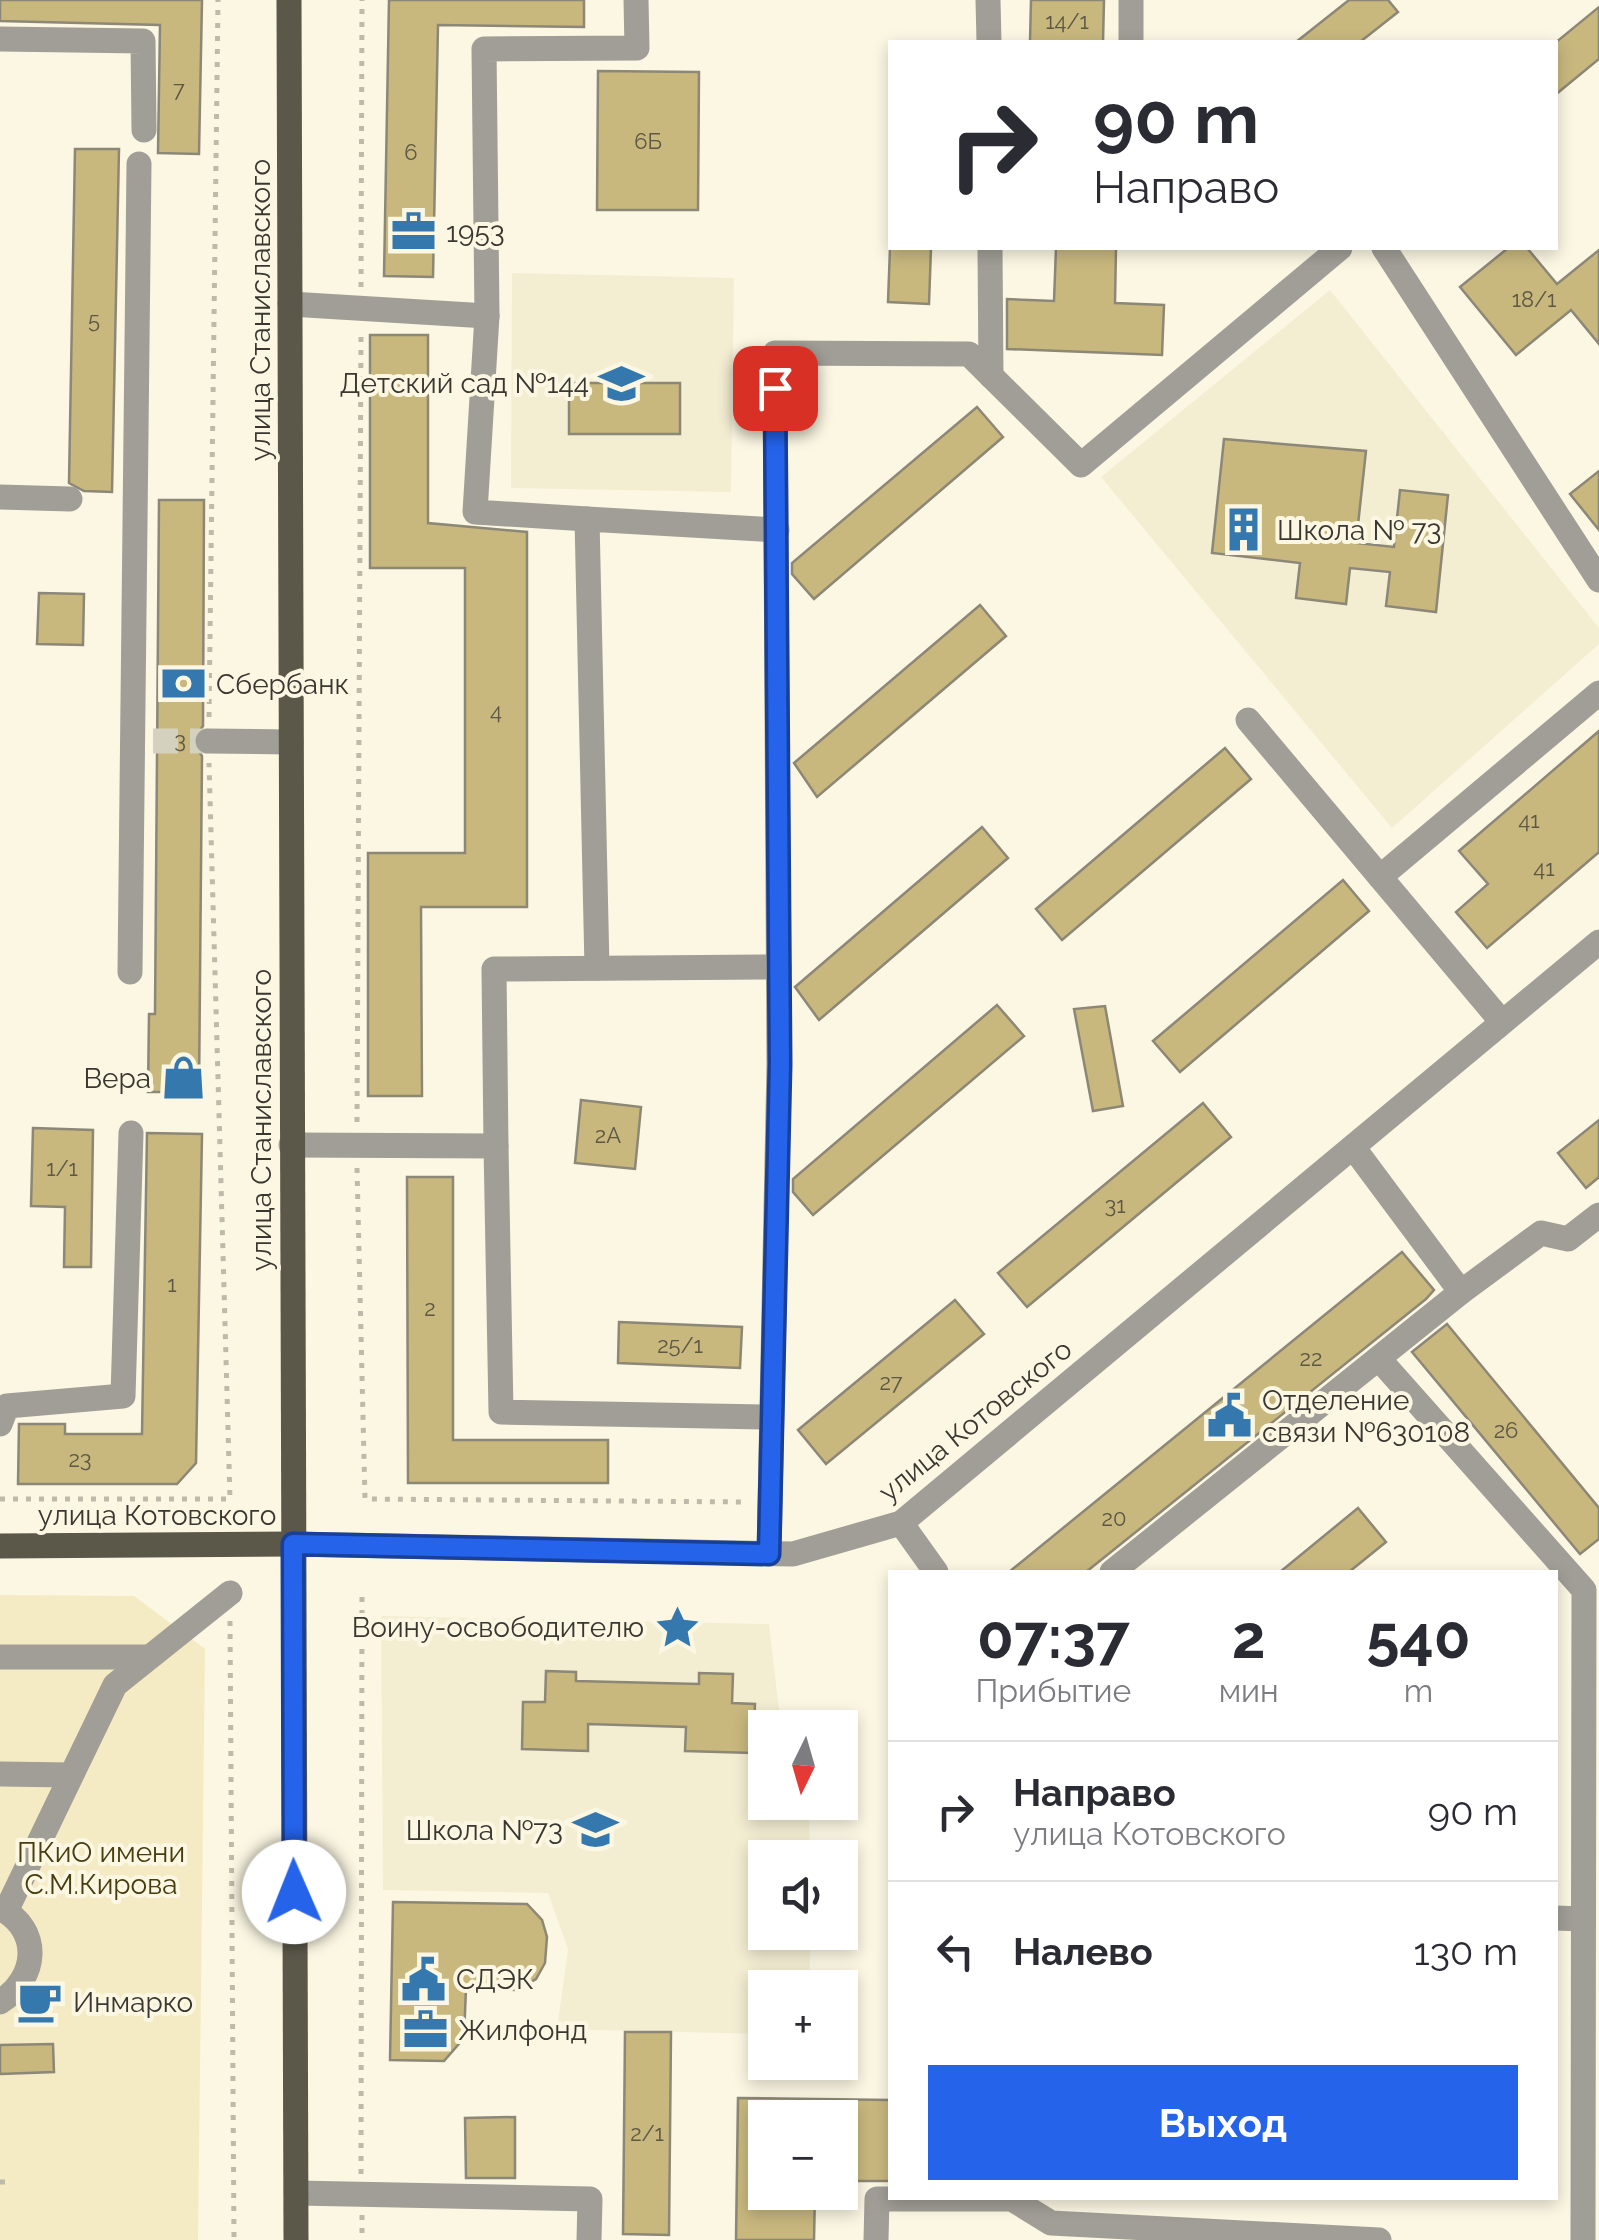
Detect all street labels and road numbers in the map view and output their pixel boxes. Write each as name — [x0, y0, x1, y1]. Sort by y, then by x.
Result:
street label: улица Станиславского — [244, 159, 277, 461]
street label: улица Станиславского — [245, 969, 278, 1271]
street label: улица Котовского — [872, 1332, 1078, 1508]
street label: улица Котовского — [38, 1499, 276, 1532]

